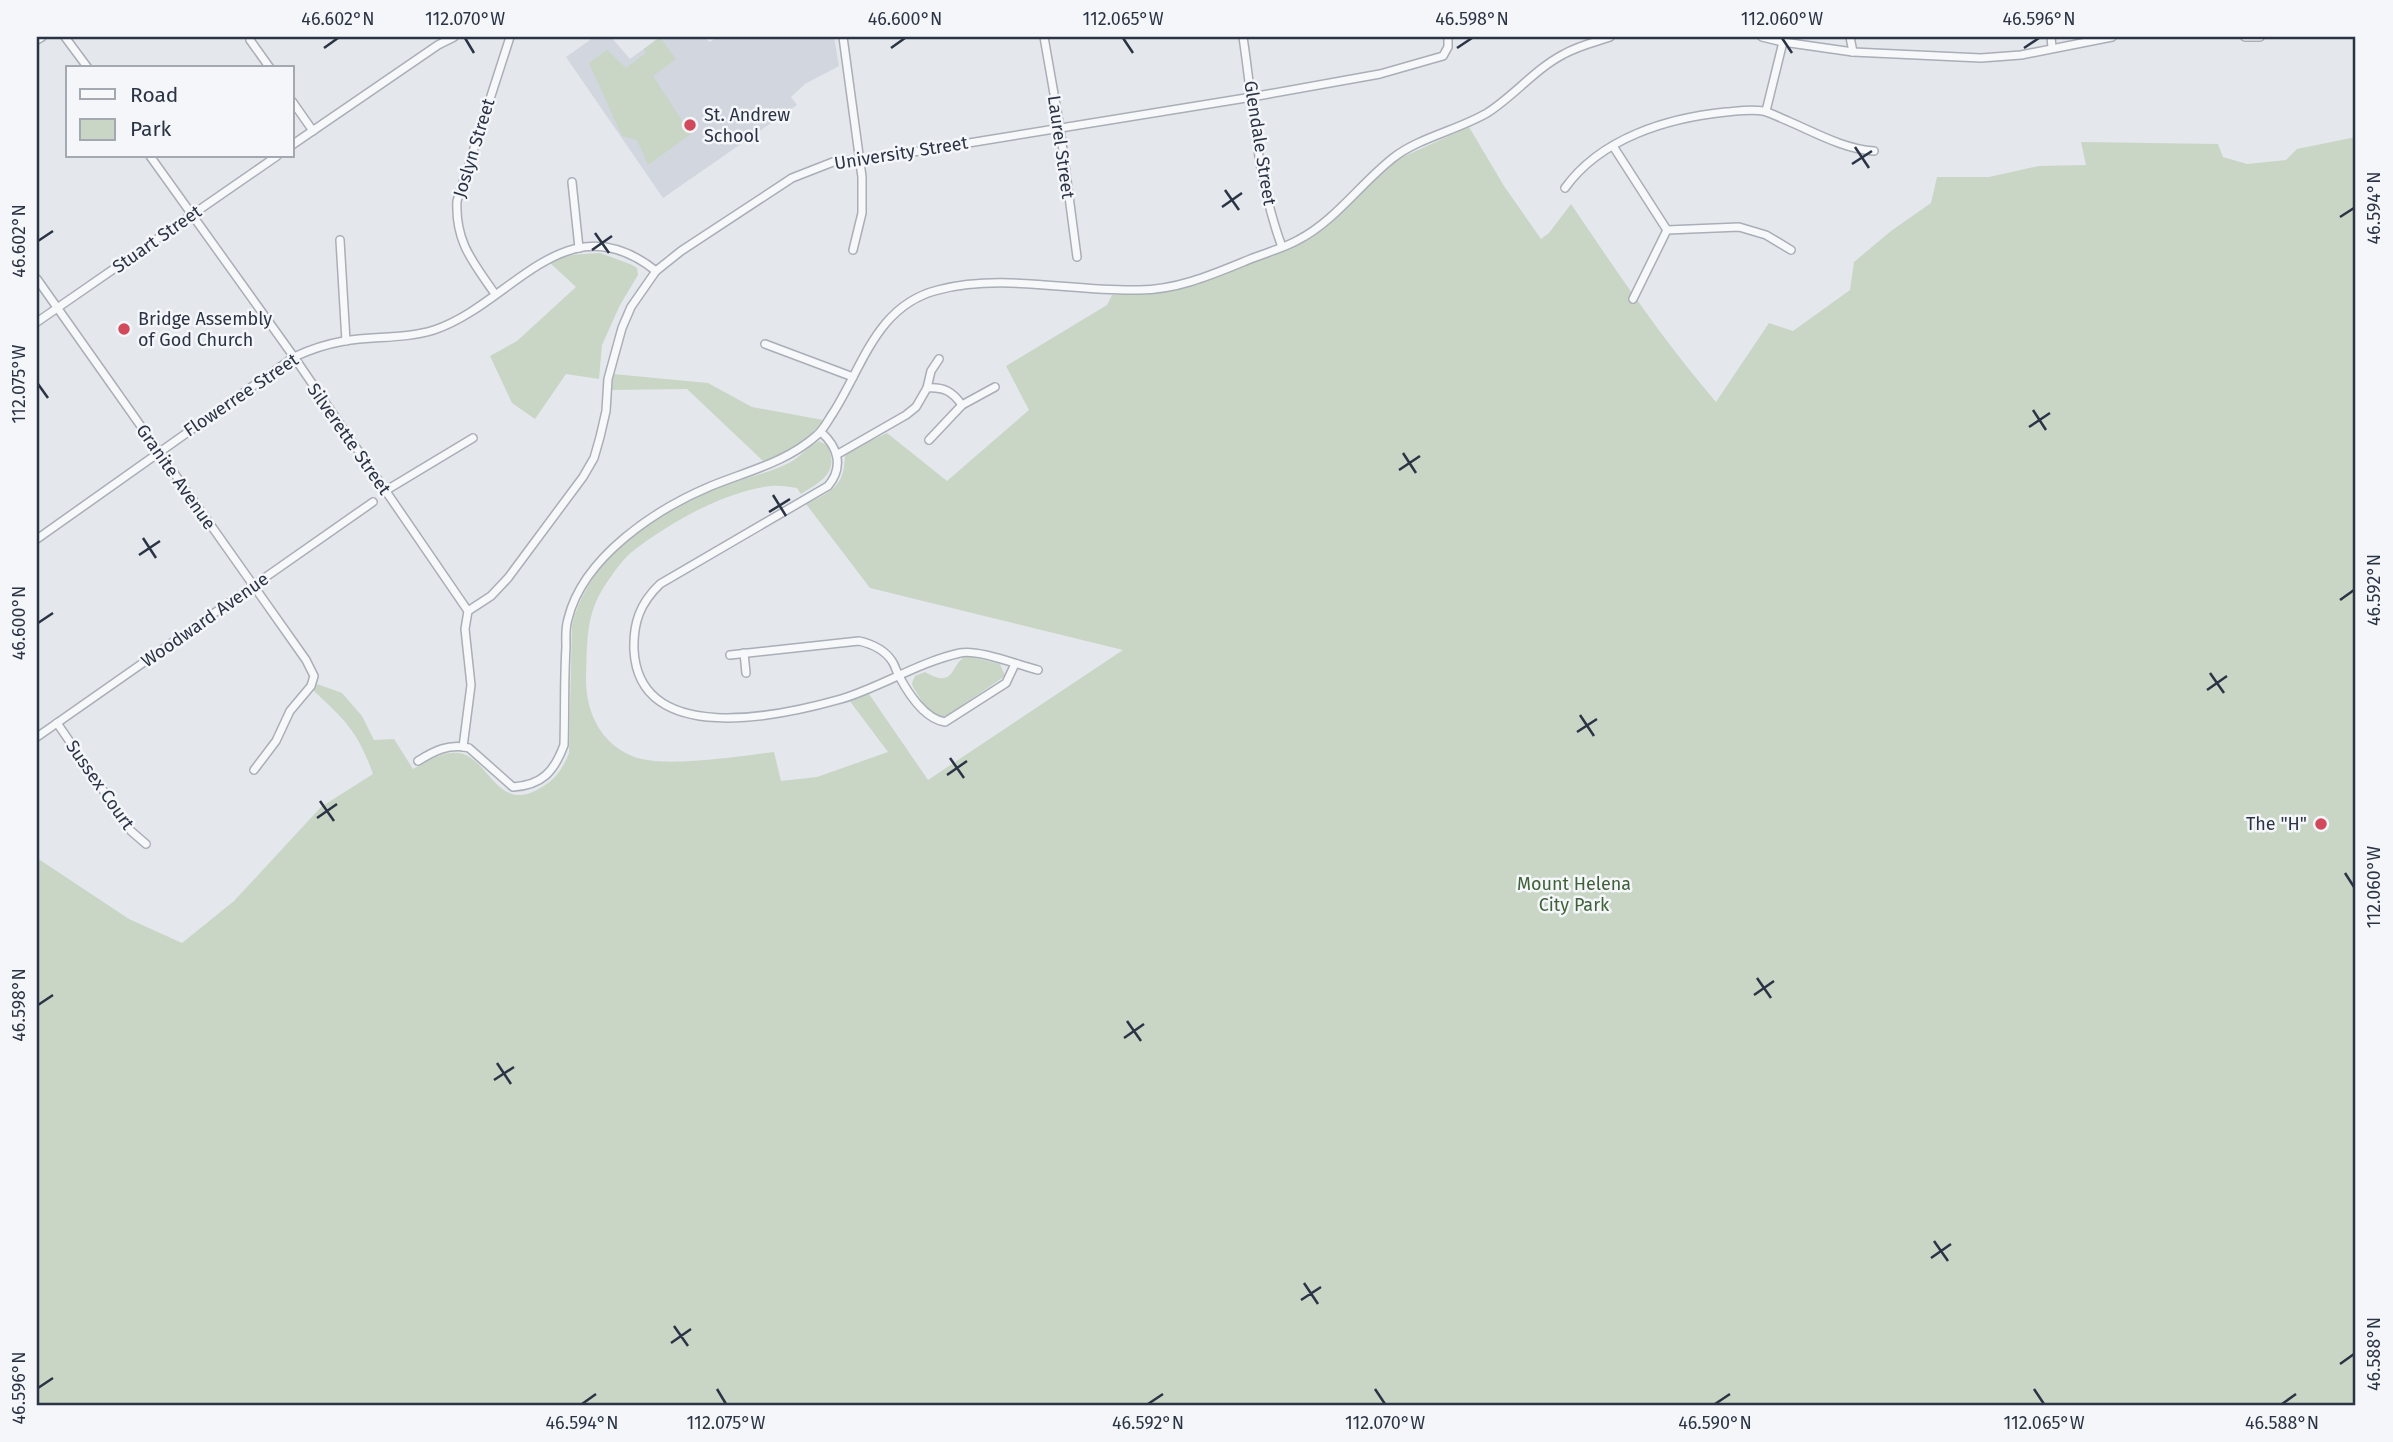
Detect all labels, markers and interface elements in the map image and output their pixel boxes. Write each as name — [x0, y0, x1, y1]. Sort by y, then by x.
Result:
text: 46.602°N — [301, 8, 375, 30]
text: 112.070°W — [425, 8, 505, 30]
text: 46.600°N — [868, 8, 942, 30]
text: 112.065°W — [1082, 8, 1164, 30]
text: 46.598°N — [1435, 8, 1509, 30]
text: 112.060°W — [1741, 8, 1823, 30]
text: 46.596°N — [2003, 8, 2076, 30]
legend — [66, 66, 294, 158]
street label: Glendale Street — [1239, 79, 1281, 207]
text: Road — [130, 82, 178, 108]
street label: Laurel Street — [1043, 94, 1079, 201]
street label: Joslyn Street — [448, 95, 500, 200]
place label: St. Andrew School — [704, 104, 790, 147]
text: Park — [130, 116, 172, 142]
marker: St. Andrew School — [682, 117, 698, 133]
street label: University Street — [833, 131, 970, 174]
text: 46.594°N — [2363, 172, 2385, 244]
street label: Stuart Street — [108, 200, 206, 278]
text: 46.602°N — [8, 204, 30, 278]
place label: Bridge Assembly of God Church — [138, 308, 272, 351]
marker: Bridge Assembly of God Church — [116, 321, 132, 337]
text: 112.075°W — [8, 344, 30, 423]
street label: Flowerree Street — [179, 348, 303, 441]
street label: Silverette Street — [302, 379, 396, 499]
street label: Granite Avenue — [132, 420, 220, 534]
text: 46.592°N — [2363, 554, 2385, 626]
street label: Woodward Avenue — [137, 568, 273, 672]
text: 46.600°N — [8, 586, 30, 660]
street label: Sussex Court — [61, 736, 139, 834]
place label: The "H" — [2246, 813, 2307, 835]
marker: The "H" — [2313, 816, 2329, 832]
text: 112.060°W — [2363, 846, 2385, 928]
park label: Mount Helena City Park — [1517, 873, 1631, 916]
text: 46.598°N — [8, 968, 30, 1042]
text: 46.588°N — [2363, 1317, 2385, 1391]
text: 46.596°N — [8, 1352, 30, 1425]
text: 46.594°N — [546, 1412, 618, 1434]
text: 112.075°W — [687, 1412, 766, 1434]
text: 46.592°N — [1112, 1412, 1184, 1434]
text: 112.070°W — [1345, 1412, 1425, 1434]
text: 46.590°N — [1678, 1412, 1752, 1434]
text: 112.065°W — [2003, 1412, 2085, 1434]
text: 46.588°N — [2245, 1412, 2319, 1434]

